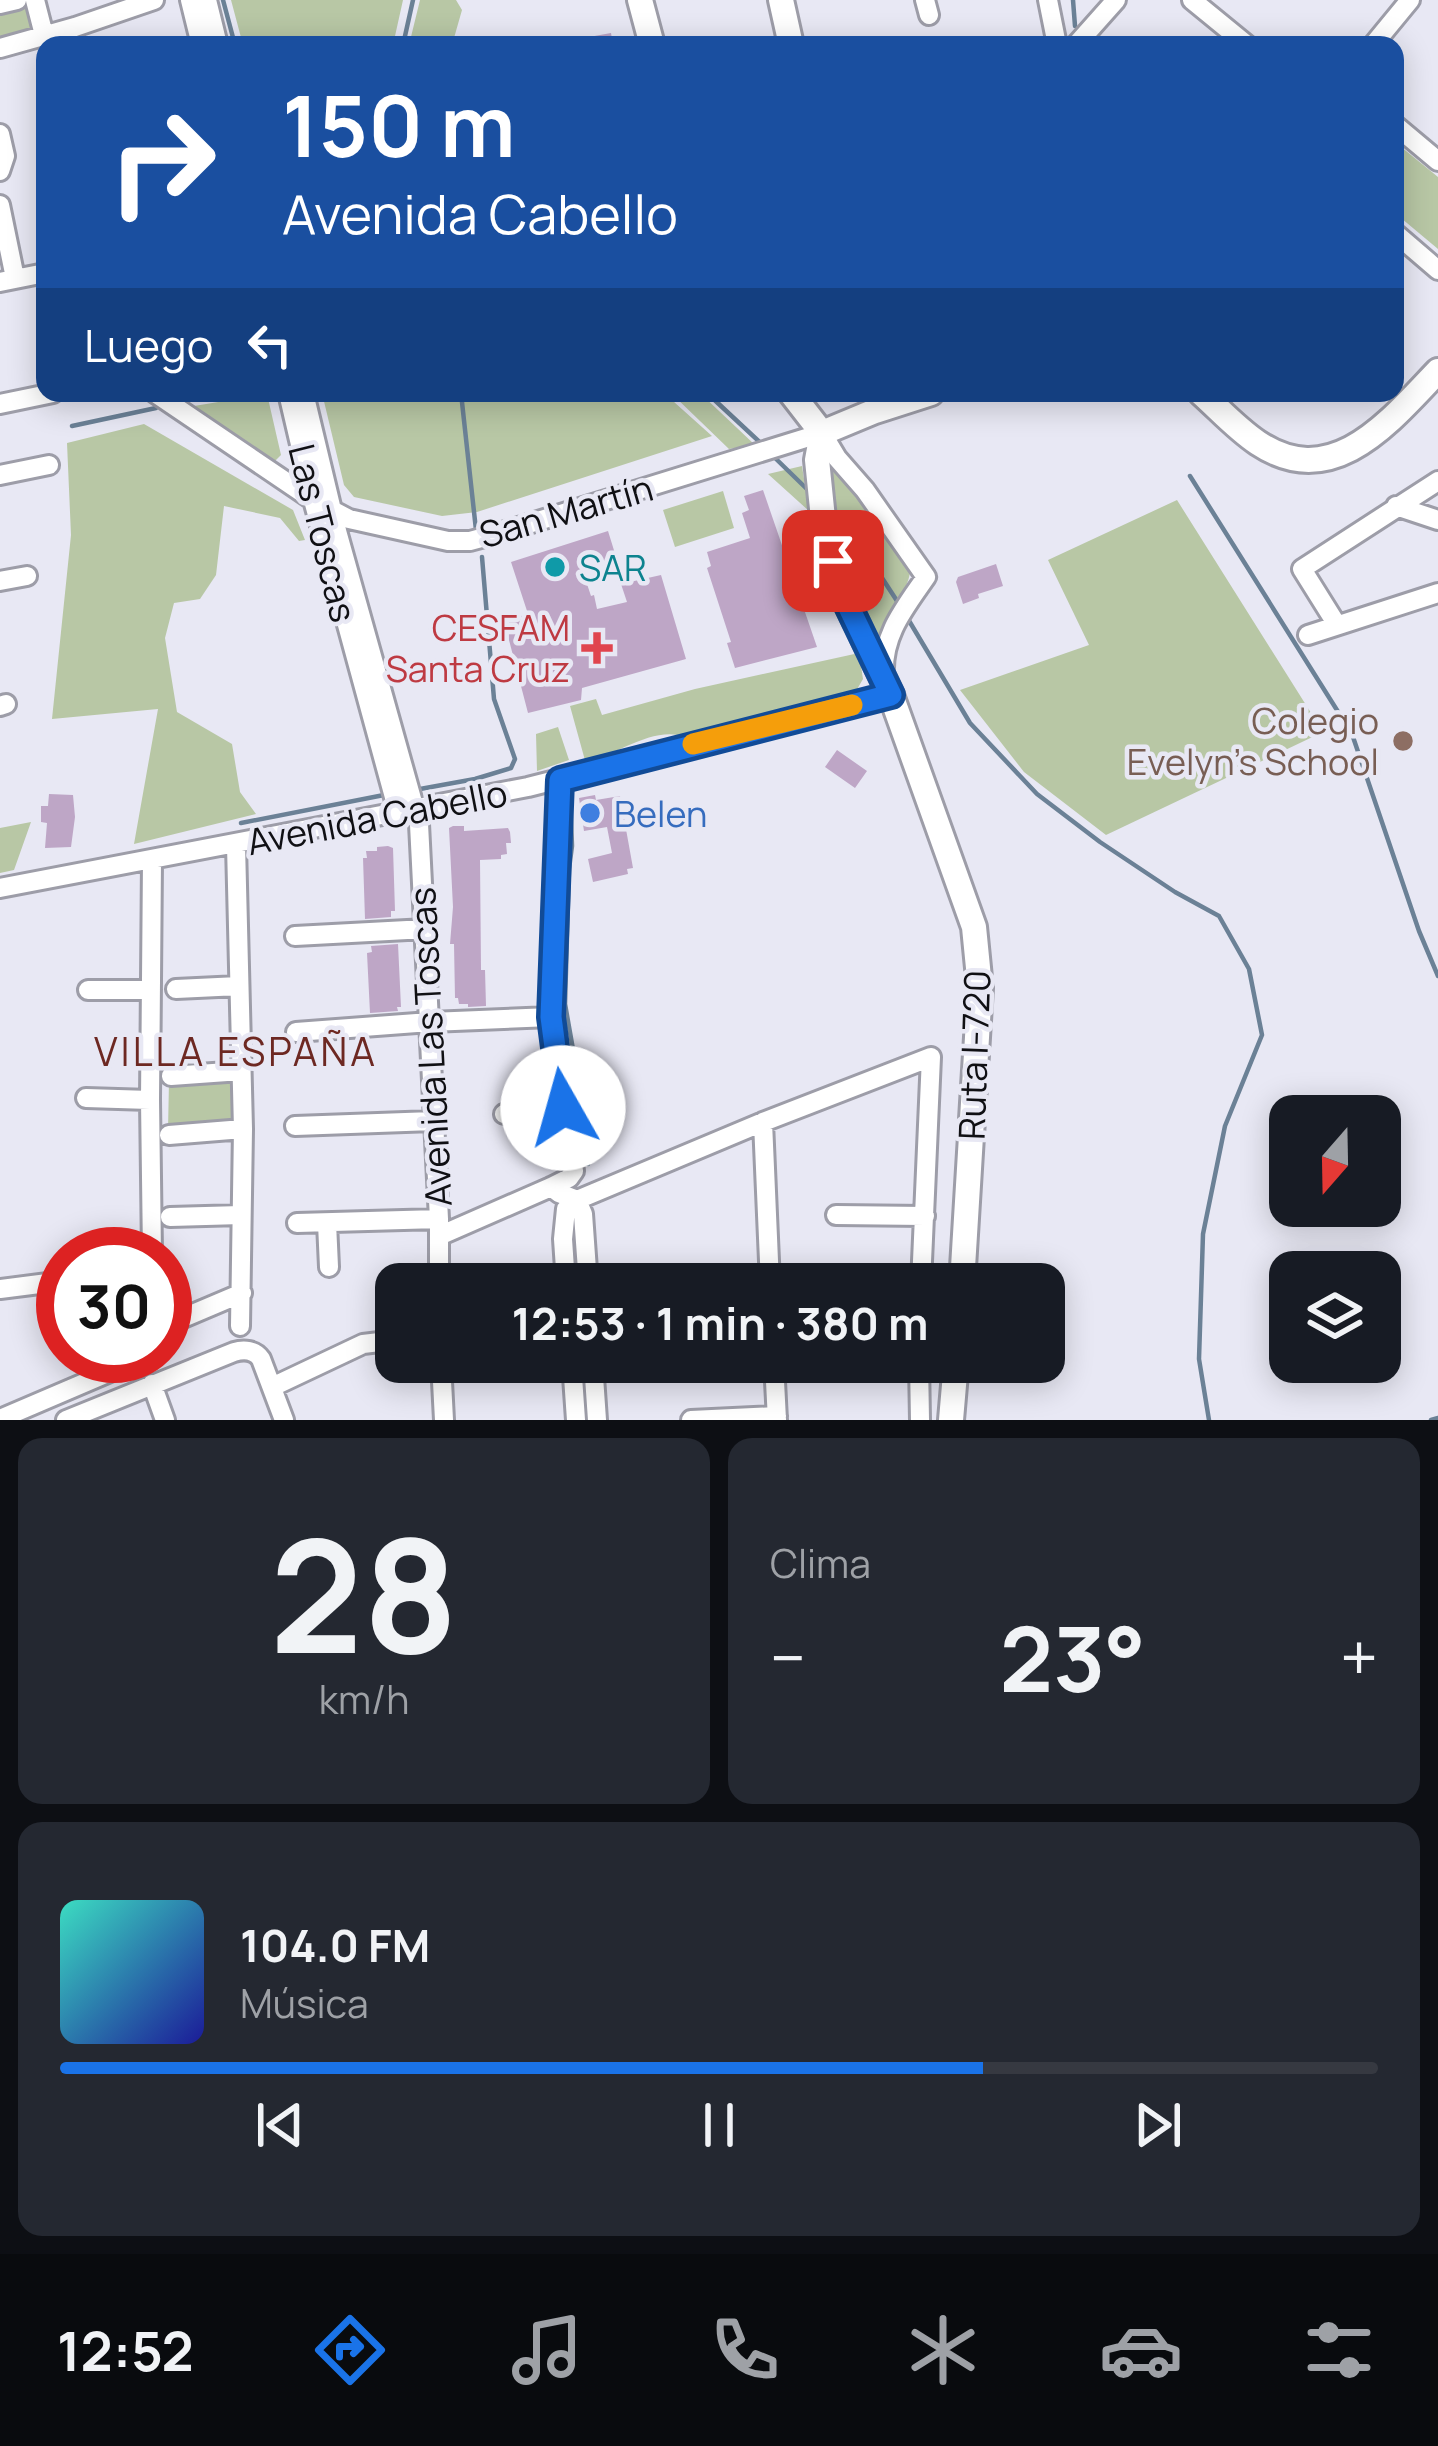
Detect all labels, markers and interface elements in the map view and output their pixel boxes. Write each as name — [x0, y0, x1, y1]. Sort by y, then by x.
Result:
text: 150 m — [282, 67, 516, 182]
icon: right — [84, 84, 240, 240]
text: Avenida Cabello — [282, 176, 678, 250]
icon: left — [237, 312, 303, 378]
text: Luego — [84, 314, 213, 376]
street label: Las Toscas — [277, 439, 369, 627]
street label: San Martín — [474, 463, 658, 559]
pin — [782, 510, 884, 612]
icon: arrive — [800, 528, 866, 594]
place label: SAR — [579, 543, 647, 592]
marker: SAR — [542, 554, 568, 580]
place label: CESFAM Santa Cruz — [386, 603, 570, 693]
marker: CESFAM Santa Cruz — [581, 632, 613, 664]
place label: Colegio Evelyn's School — [1127, 696, 1379, 786]
marker: Colegio Evelyn's School — [1390, 728, 1416, 754]
street label: Avenida Cabello — [243, 768, 511, 866]
place label: Belen — [614, 789, 707, 838]
marker: Belen — [577, 800, 603, 826]
street label: Avenida Las Toscas — [397, 886, 463, 1208]
street label: Ruta I-720 — [947, 969, 1001, 1141]
district label: VILLA ESPAÑA — [94, 1024, 378, 1078]
position arrow — [500, 1045, 626, 1171]
north arrow — [1269, 1095, 1401, 1227]
map controls — [1269, 1095, 1401, 1383]
speed limit sign: 30 — [36, 1227, 192, 1383]
button: layers — [1269, 1251, 1401, 1383]
text: 12:53 · 1 min · 380 m — [511, 1292, 929, 1354]
text: 28 — [270, 1487, 458, 1700]
text: Clima — [770, 1536, 871, 1590]
text: 23° — [1000, 1596, 1146, 1719]
text: − — [770, 1612, 806, 1702]
text: + — [1340, 1612, 1378, 1702]
text: km/h — [319, 1672, 409, 1726]
text: 104.0 FM — [240, 1914, 430, 1976]
text: Música — [240, 1976, 369, 2030]
icon: previous — [247, 2092, 313, 2158]
icon: pause — [686, 2092, 752, 2158]
icon: next — [1125, 2092, 1191, 2158]
icon: directions — [308, 2308, 392, 2392]
icon: music — [505, 2308, 589, 2392]
icon: phone — [703, 2308, 787, 2392]
icon: climate — [901, 2308, 985, 2392]
icon: car — [1099, 2308, 1183, 2392]
icon: filters — [1297, 2308, 1381, 2392]
text: 12:52 — [57, 2313, 194, 2387]

